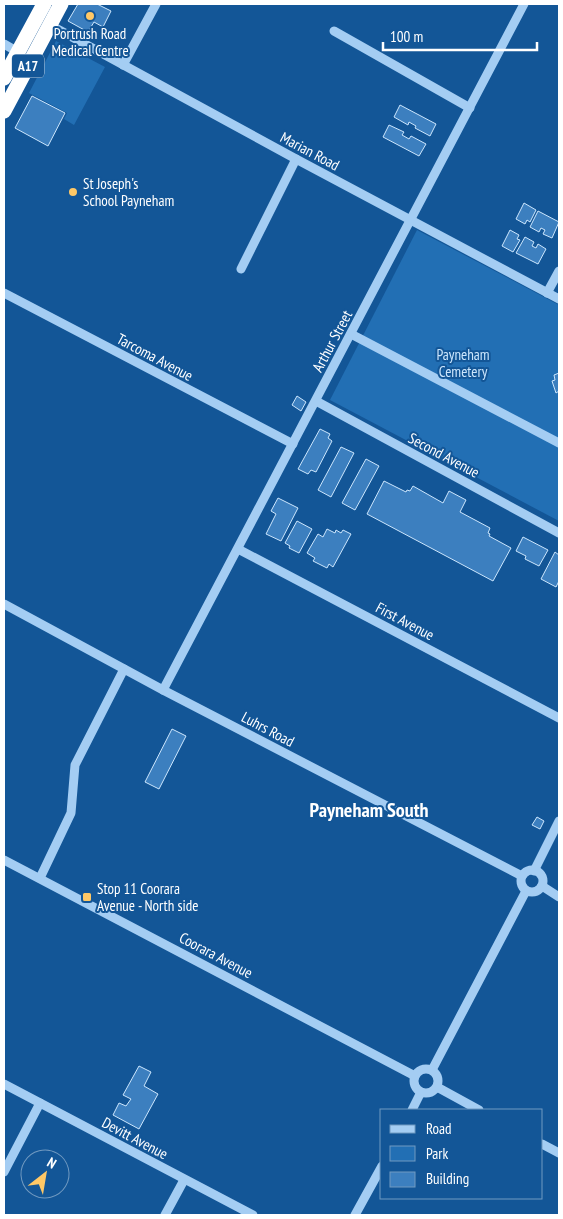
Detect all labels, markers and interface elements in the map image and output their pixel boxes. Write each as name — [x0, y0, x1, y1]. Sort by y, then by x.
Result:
marker: Portrush Road Medical Centre — [84, 10, 96, 22]
scale bar — [383, 20, 537, 52]
place label: Portrush Road Medical Centre — [51, 24, 129, 60]
text: 100 m — [390, 27, 423, 46]
road number: A17 — [12, 54, 44, 78]
street label: Marian Road — [277, 128, 343, 174]
place label: St Joseph's School Payneham — [83, 174, 174, 210]
marker: St Joseph's School Payneham — [67, 186, 79, 198]
street label: Arthur Street — [308, 307, 356, 375]
street label: Tarcoma Avenue — [114, 329, 196, 385]
park label: Payneham Cemetery — [436, 345, 490, 381]
street label: Second Avenue — [405, 428, 483, 482]
street label: First Avenue — [373, 598, 437, 644]
street label: Luhrs Road — [238, 707, 298, 751]
district label: Payneham South — [310, 797, 428, 823]
place label: Stop 11 Coorara Avenue - North side — [97, 879, 198, 915]
marker: Stop 11 Coorara Avenue - North side — [81, 891, 93, 903]
street label: Coorara Avenue — [176, 928, 256, 982]
legend — [380, 1109, 543, 1199]
street label: Devitt Avenue — [99, 1113, 171, 1163]
text: Road — [426, 1119, 452, 1138]
text: Park — [426, 1144, 448, 1163]
north arrow — [20, 1149, 70, 1199]
text: N — [44, 1153, 60, 1173]
text: Building — [426, 1169, 469, 1188]

